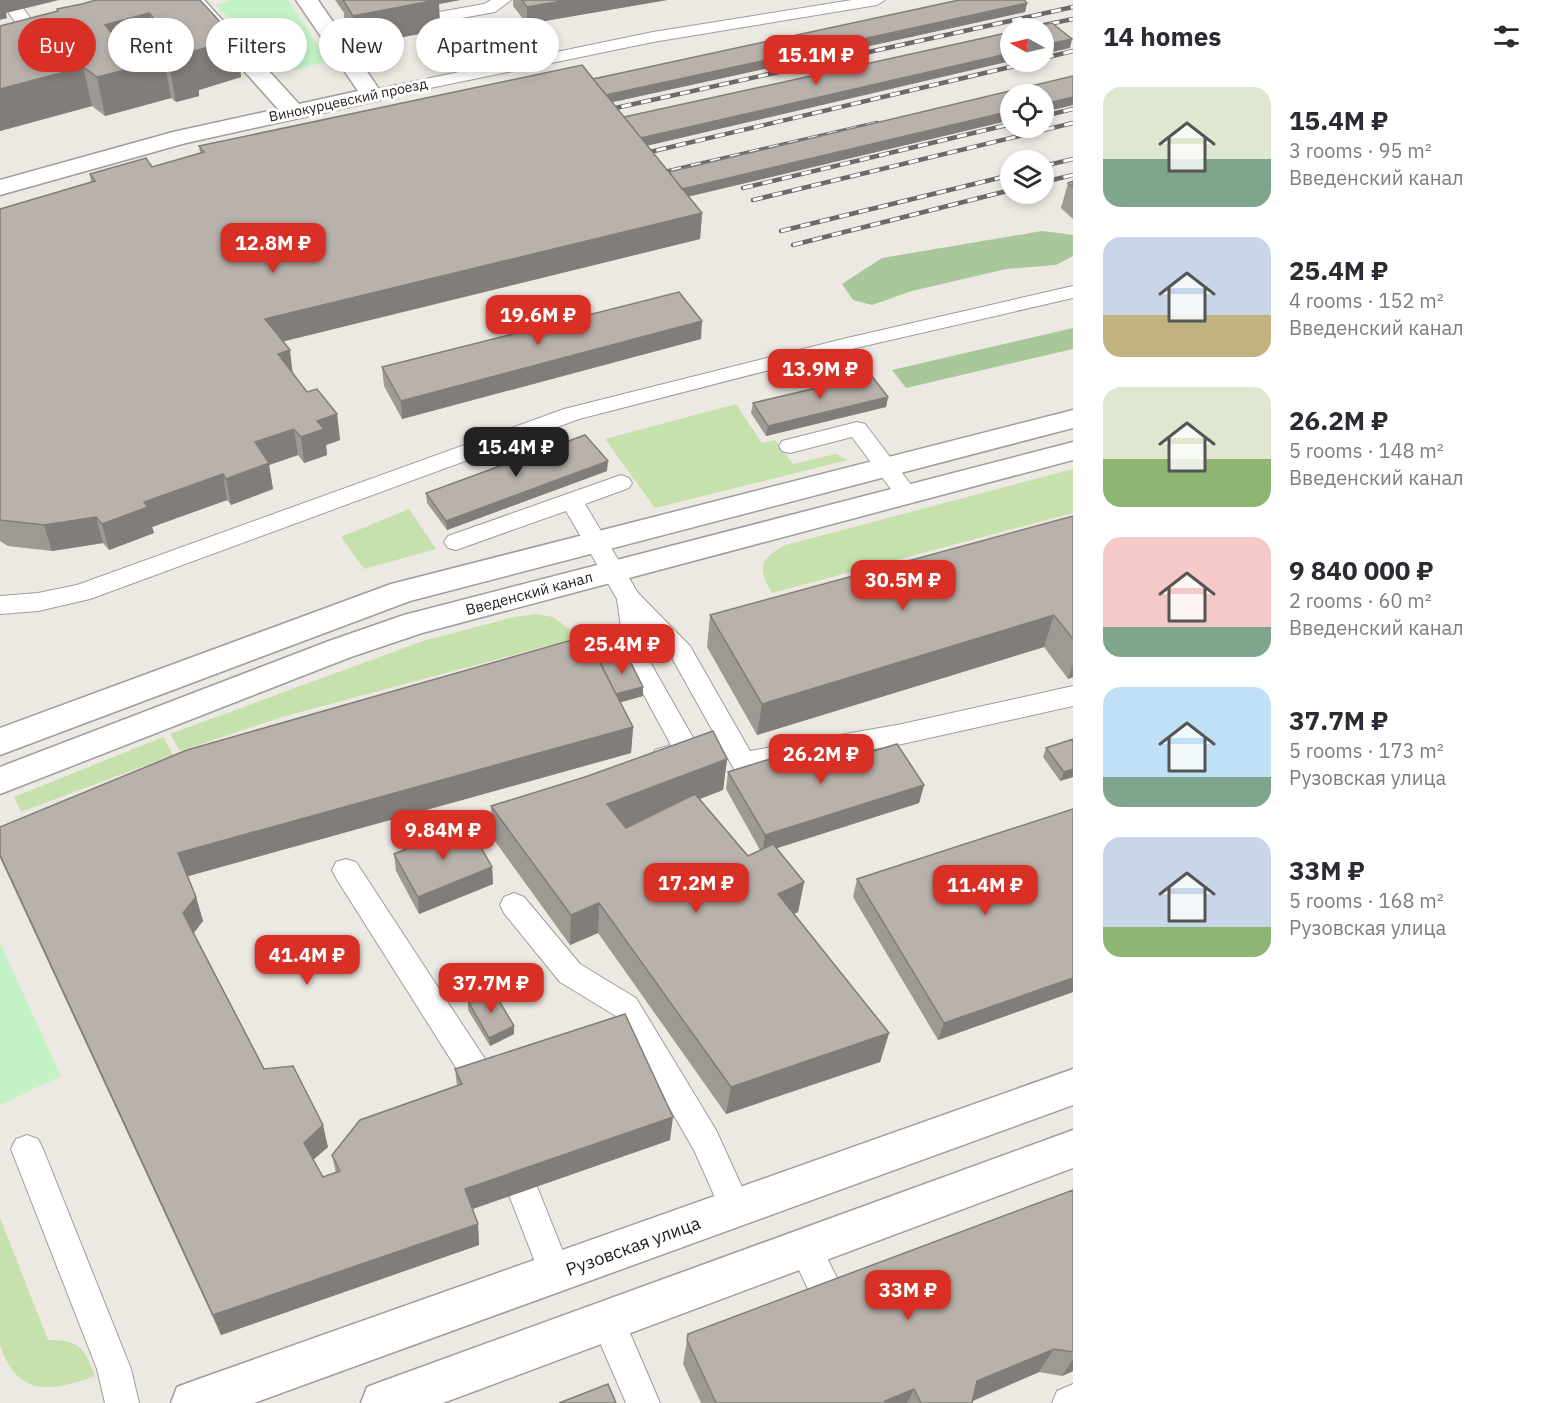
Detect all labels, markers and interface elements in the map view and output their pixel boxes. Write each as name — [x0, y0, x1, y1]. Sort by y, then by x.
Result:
chip: Buy — [18, 18, 96, 72]
chip: Rent — [108, 18, 194, 72]
chip: Filters — [206, 18, 307, 72]
chip: New — [319, 18, 404, 72]
chip: Apartment — [416, 18, 559, 72]
north arrow — [1000, 18, 1054, 72]
map controls — [1000, 18, 1054, 204]
text: 14 homes — [1103, 19, 1221, 53]
icon: filters — [1490, 20, 1523, 53]
pin: 15.1M ₽ — [761, 35, 871, 86]
text: 15.1M ₽ — [778, 41, 854, 68]
street label: Винокурцевский проезд — [267, 74, 429, 126]
button: locate — [1000, 84, 1054, 138]
text: 15.4M ₽ — [1289, 103, 1388, 137]
icon: home — [1151, 111, 1223, 183]
text: 3 rooms · 95 m² — [1289, 137, 1432, 164]
button: layers — [1000, 150, 1054, 204]
text: Введенский канал — [1289, 164, 1464, 191]
pin: 12.8M ₽ — [218, 223, 328, 274]
text: 12.8M ₽ — [235, 229, 311, 256]
text: 25.4M ₽ — [1289, 253, 1388, 287]
icon: home — [1151, 261, 1223, 333]
text: 4 rooms · 152 m² — [1289, 287, 1444, 314]
pin: 19.6M ₽ — [483, 295, 593, 346]
text: 19.6M ₽ — [500, 301, 576, 328]
text: Введенский канал — [1289, 314, 1464, 341]
pin: 13.9M ₽ — [765, 349, 875, 400]
text: 13.9M ₽ — [782, 355, 858, 382]
text: 26.2M ₽ — [1289, 403, 1388, 437]
icon: home — [1151, 411, 1223, 483]
pin: 15.4M ₽ — [461, 427, 571, 478]
text: 15.4M ₽ — [478, 433, 554, 460]
text: 5 rooms · 148 m² — [1289, 437, 1444, 464]
text: Введенский канал — [1289, 464, 1464, 491]
text: 9 840 000 ₽ — [1289, 553, 1434, 587]
pin: 30.5M ₽ — [848, 560, 958, 611]
icon: home — [1151, 561, 1223, 633]
text: 30.5M ₽ — [865, 566, 941, 593]
street label: Введенский канал — [463, 567, 595, 619]
text: 2 rooms · 60 m² — [1289, 587, 1432, 614]
text: Введенский канал — [1289, 614, 1464, 641]
pin: 25.4M ₽ — [567, 624, 677, 675]
text: 25.4M ₽ — [584, 630, 660, 657]
text: 37.7M ₽ — [1289, 703, 1388, 737]
icon: home — [1151, 711, 1223, 783]
pin: 26.2M ₽ — [766, 734, 876, 785]
text: 5 rooms · 173 m² — [1289, 737, 1444, 764]
text: 26.2M ₽ — [783, 740, 859, 767]
text: Рузовская улица — [1289, 764, 1446, 791]
pin: 9.84M ₽ — [388, 810, 498, 861]
text: 9.84M ₽ — [405, 816, 481, 843]
text: 33M ₽ — [1289, 853, 1365, 887]
icon: home — [1151, 861, 1223, 933]
pin: 17.2M ₽ — [641, 863, 751, 914]
pin: 11.4M ₽ — [930, 865, 1040, 916]
text: 17.2M ₽ — [658, 869, 734, 896]
text: 11.4M ₽ — [947, 871, 1023, 898]
text: 5 rooms · 168 m² — [1289, 887, 1444, 914]
text: Рузовская улица — [1289, 914, 1446, 941]
pin: 41.4M ₽ — [252, 935, 362, 986]
text: 41.4M ₽ — [269, 941, 345, 968]
pin: 37.7M ₽ — [436, 963, 546, 1014]
text: 37.7M ₽ — [453, 969, 529, 996]
street label: Рузовская улица — [563, 1211, 704, 1281]
pin: 33M ₽ — [866, 1270, 950, 1321]
text: 33M ₽ — [879, 1276, 937, 1303]

